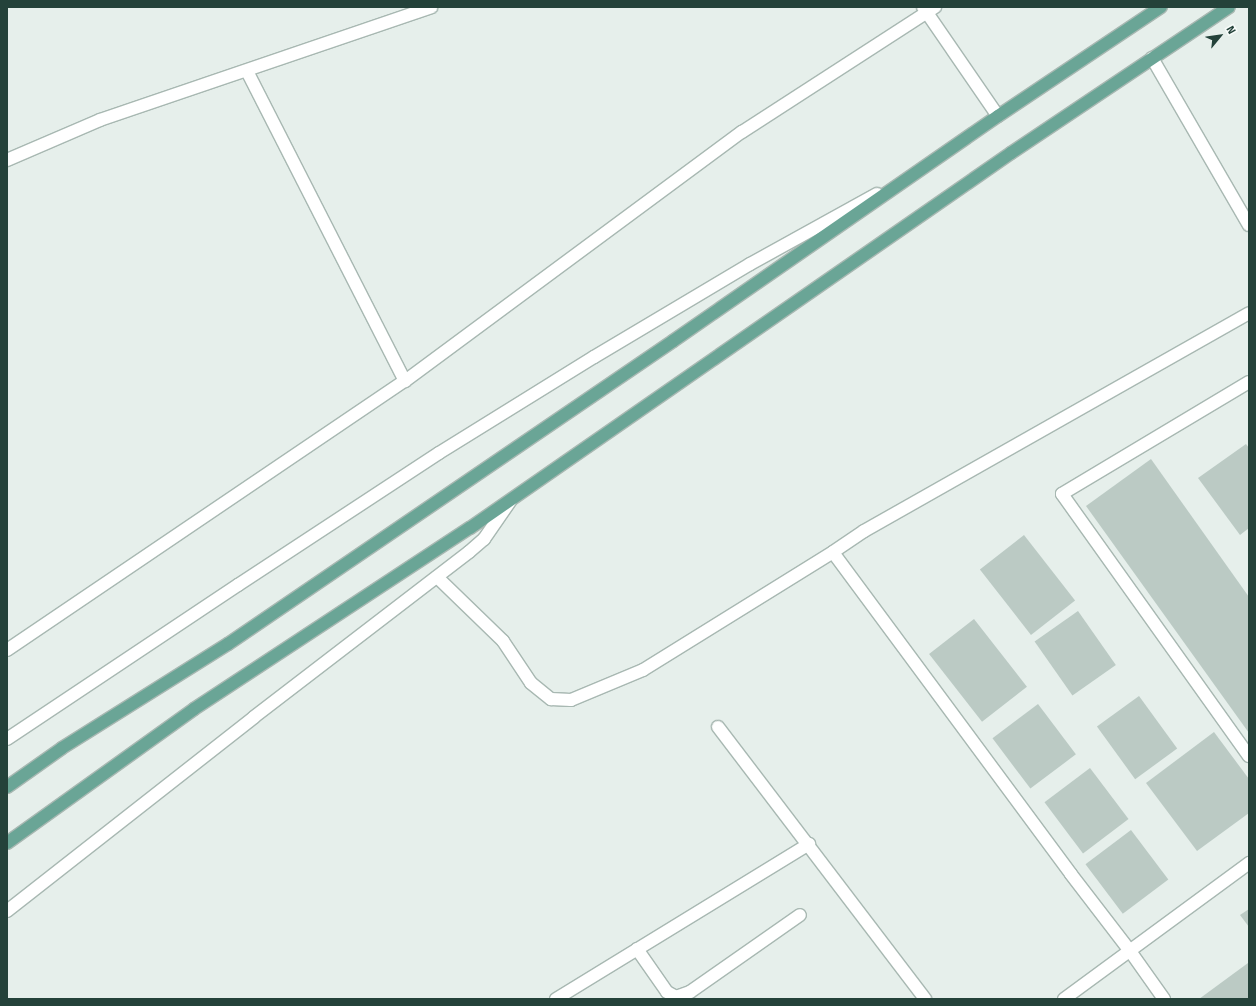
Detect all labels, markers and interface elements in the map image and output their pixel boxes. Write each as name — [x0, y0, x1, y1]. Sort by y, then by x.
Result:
north arrow — [1200, 16, 1240, 56]
text: N — [1223, 24, 1238, 36]

